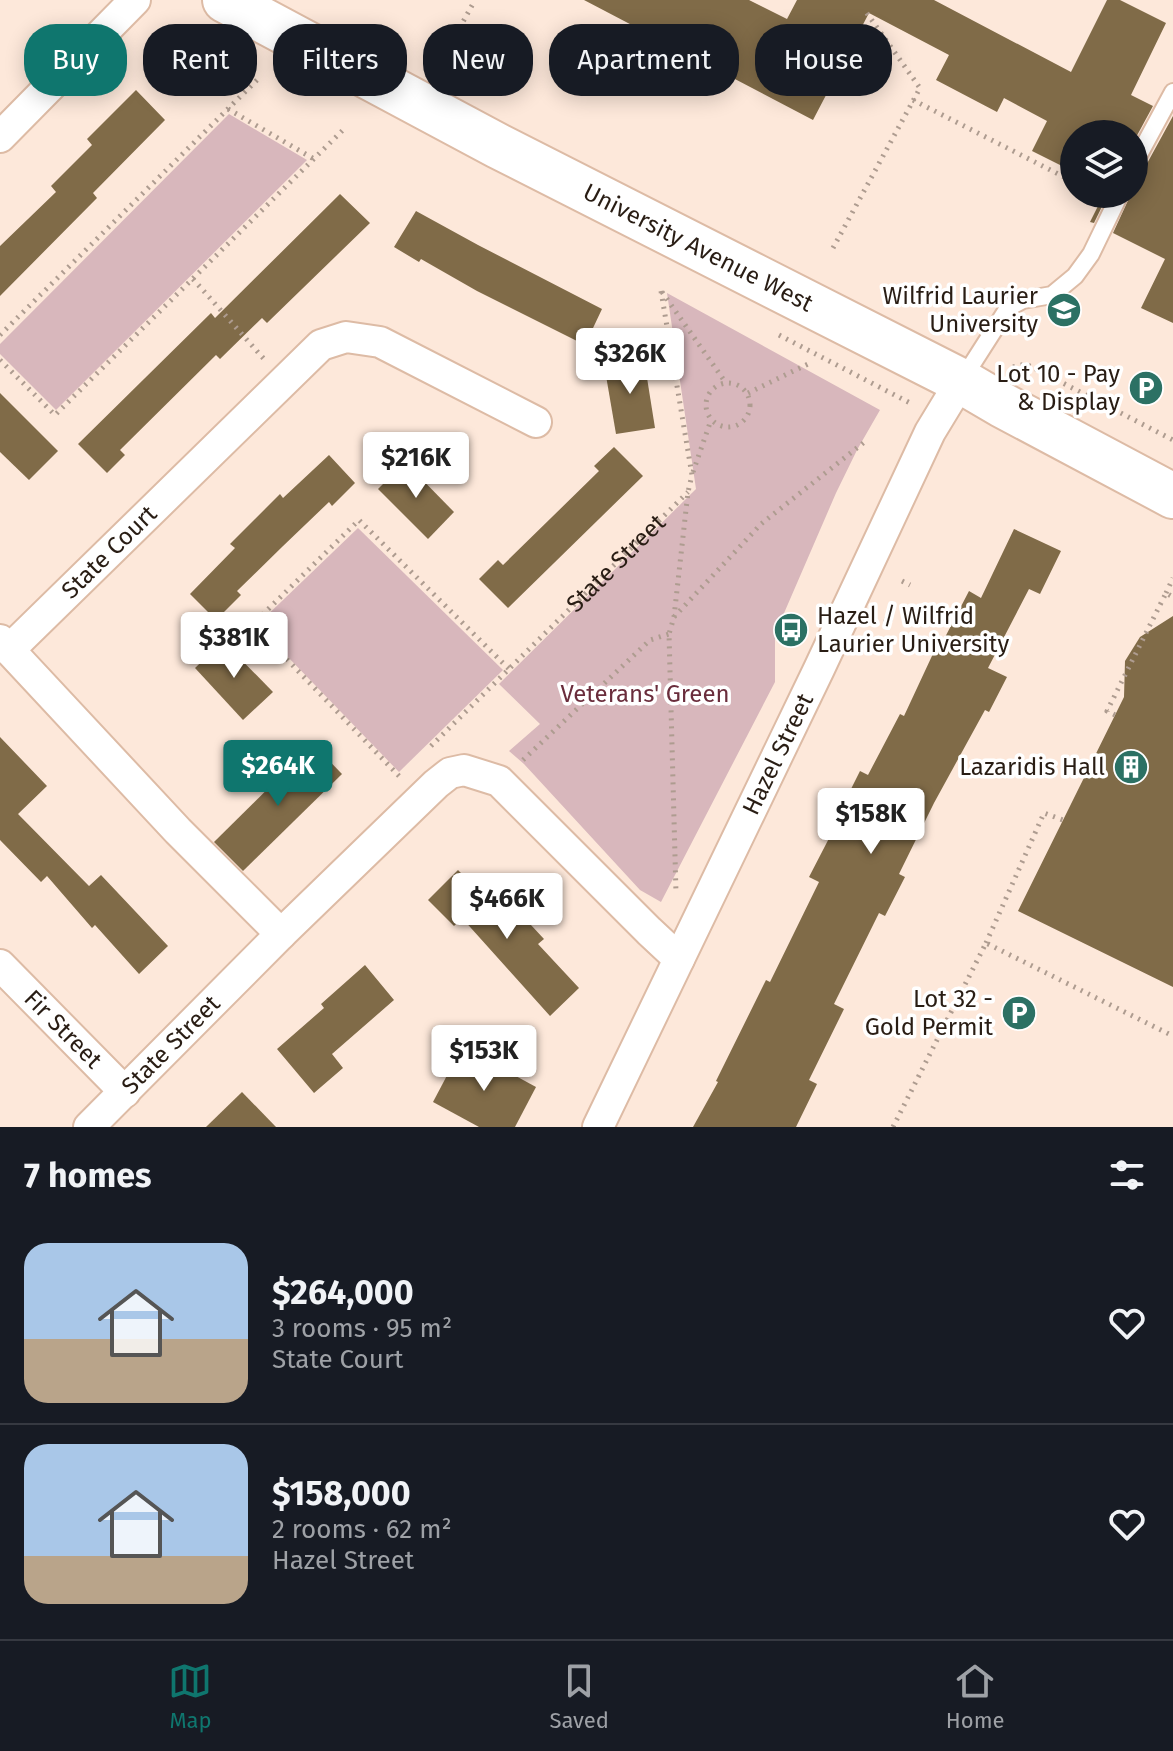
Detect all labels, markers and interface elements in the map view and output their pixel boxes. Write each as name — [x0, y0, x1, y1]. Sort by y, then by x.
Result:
chip: Buy — [24, 24, 127, 96]
chip: Rent — [143, 24, 257, 96]
chip: Filters — [273, 24, 407, 96]
chip: New — [423, 24, 533, 96]
chip: Apartment — [549, 24, 739, 96]
chip: House — [755, 24, 892, 96]
map controls — [1060, 120, 1148, 208]
button: layers — [1060, 120, 1148, 208]
street label: University Avenue West — [579, 178, 818, 318]
place label: Wilfrid Laurier University — [882, 282, 1039, 338]
school or university icon: Wilfrid Laurier University — [1045, 291, 1083, 329]
pin: $326K — [574, 328, 686, 396]
text: $326K — [594, 338, 666, 369]
place label: Lot 10 - Pay & Display — [996, 360, 1120, 416]
parking icon: Lot 10 - Pay & Display — [1127, 369, 1165, 407]
pin: $216K — [360, 432, 472, 500]
text: $216K — [381, 442, 451, 473]
street label: State Court — [56, 499, 163, 605]
street label: State Street — [561, 508, 671, 618]
place label: Hazel / Wilfrid Laurier University — [817, 602, 1009, 658]
bus stop icon: Hazel / Wilfrid Laurier University — [772, 611, 810, 649]
pin: $381K — [178, 612, 290, 680]
text: $381K — [199, 622, 269, 653]
park label: Veterans' Green — [560, 680, 730, 708]
street label: Hazel Street — [737, 689, 819, 819]
pin: $264K — [222, 740, 334, 808]
building icon: Lazaridis Hall — [1112, 748, 1150, 786]
text: $264K — [241, 750, 315, 781]
place label: Lazaridis Hall — [959, 753, 1105, 781]
pin: $158K — [815, 788, 927, 856]
text: $158K — [836, 798, 906, 829]
pin: $466K — [451, 873, 563, 941]
text: $466K — [470, 883, 544, 914]
street label: Fir Street — [19, 984, 108, 1074]
place label: Lot 32 - Gold Permit — [865, 985, 993, 1041]
street label: State Street — [116, 989, 226, 1100]
parking icon: Lot 32 - Gold Permit — [1000, 994, 1038, 1032]
pin: $153K — [428, 1025, 540, 1093]
text: $153K — [449, 1035, 519, 1066]
icon: filters — [1105, 1153, 1149, 1197]
text: 7 homes — [24, 1155, 151, 1196]
text: $264,000 — [272, 1272, 414, 1313]
icon: home — [88, 1275, 184, 1371]
icon: heart — [1105, 1301, 1149, 1345]
text: 3 rooms · 95 m² — [272, 1313, 452, 1344]
text: State Court — [272, 1344, 403, 1375]
text: $158,000 — [272, 1473, 411, 1514]
icon: home — [88, 1476, 184, 1572]
icon: heart — [1105, 1502, 1149, 1546]
text: 2 rooms · 62 m² — [272, 1514, 452, 1545]
text: Hazel Street — [272, 1545, 414, 1576]
tab: Map — [168, 1659, 212, 1734]
tab: Saved — [549, 1659, 609, 1734]
tab: Home — [946, 1659, 1005, 1734]

